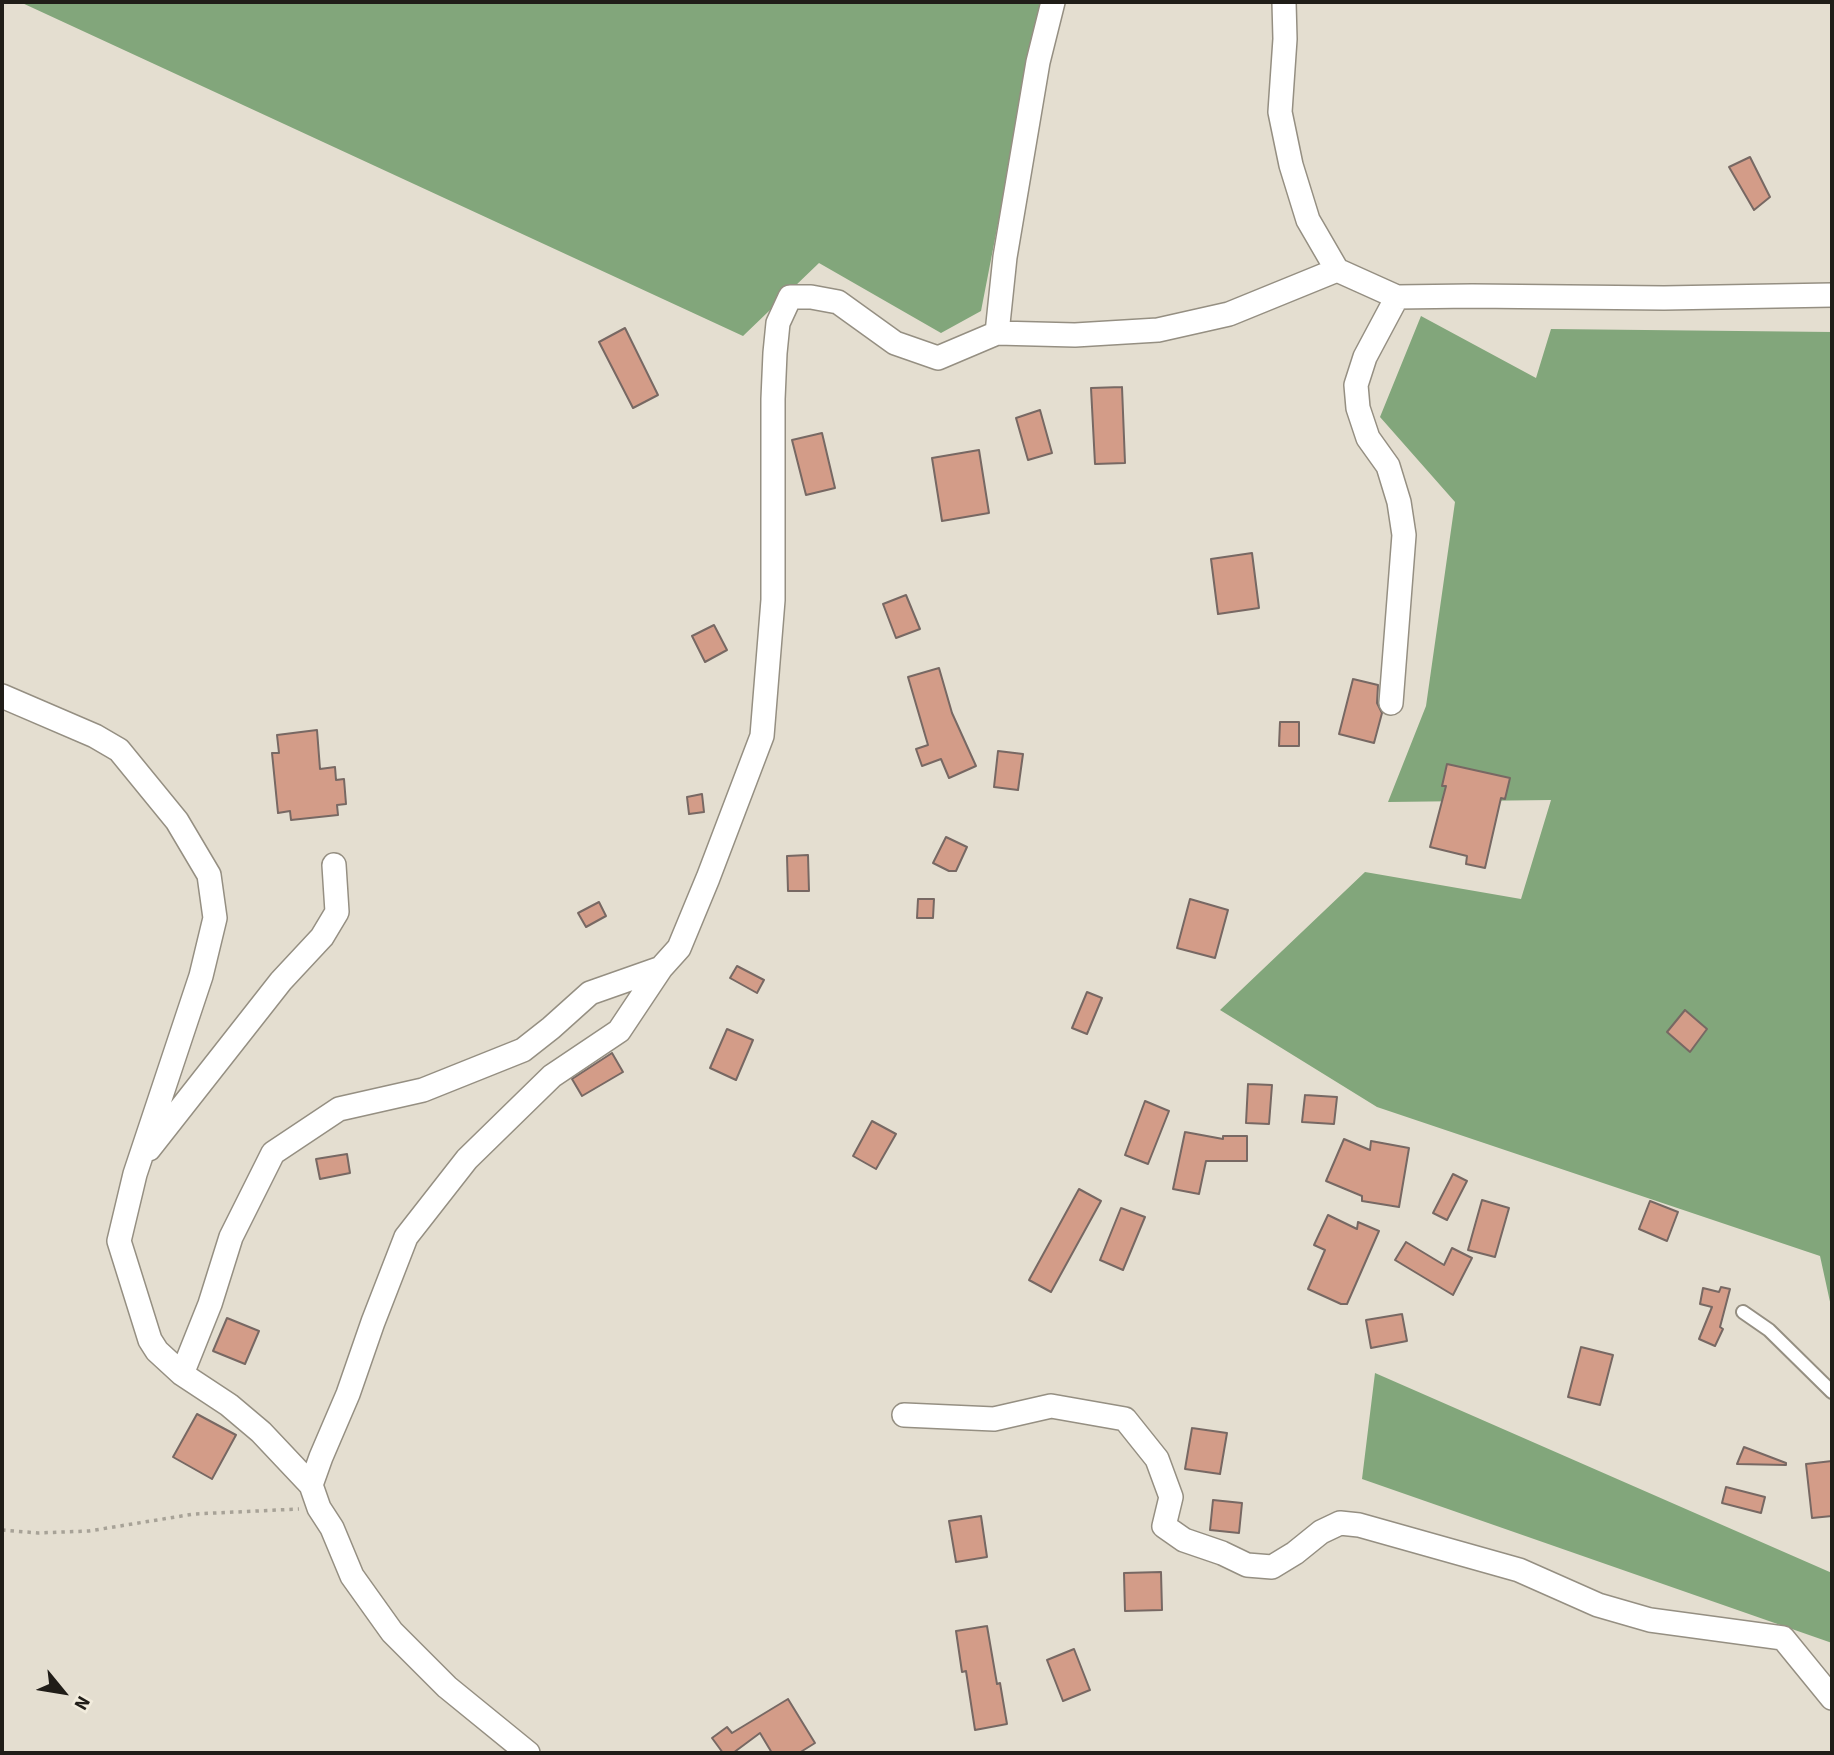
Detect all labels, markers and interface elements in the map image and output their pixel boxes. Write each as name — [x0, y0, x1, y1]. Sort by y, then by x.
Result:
north arrow — [28, 1657, 98, 1727]
text: N — [67, 1691, 96, 1715]

